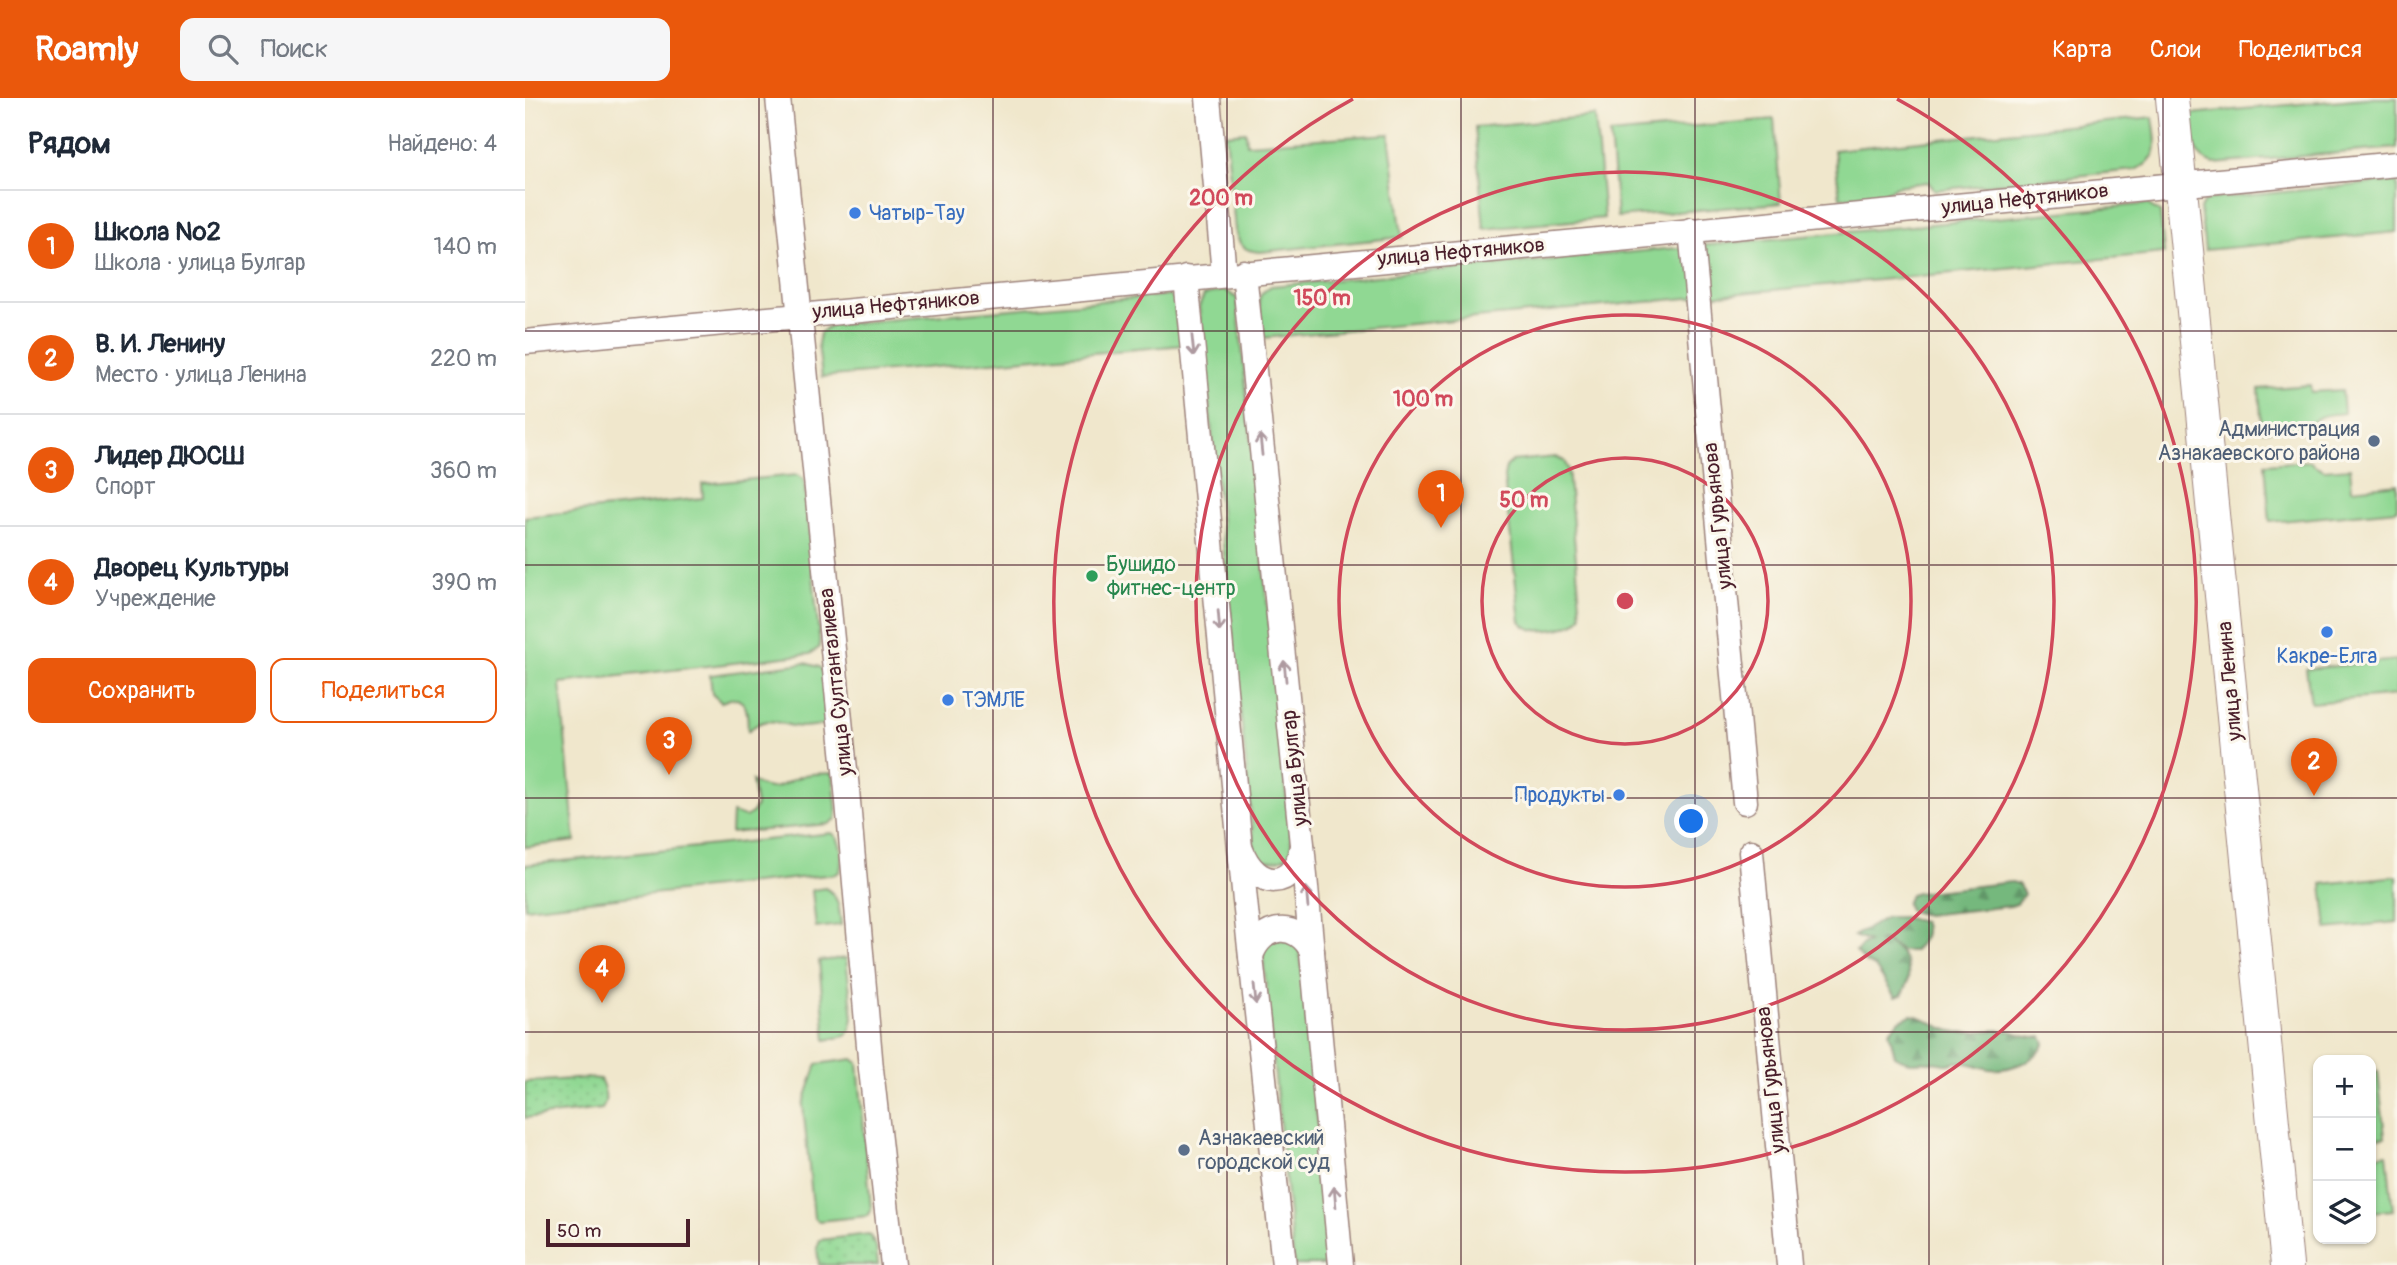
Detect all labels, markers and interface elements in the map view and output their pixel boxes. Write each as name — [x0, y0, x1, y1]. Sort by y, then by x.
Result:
search box — [180, 18, 670, 81]
text: Roamly — [35, 29, 138, 70]
icon: search — [204, 30, 242, 68]
text: Поиск — [260, 33, 328, 65]
text: Карта — [2052, 35, 2112, 64]
text: Слои — [2150, 35, 2201, 64]
text: Поделиться — [2239, 35, 2362, 64]
text: Рядом — [28, 125, 111, 162]
text: Найдено: 4 — [387, 129, 497, 158]
street label: улица Нефтяников — [1939, 177, 2110, 221]
text: 200 m — [1189, 185, 1253, 212]
place label: Чатыр-Тау — [869, 200, 965, 227]
marker: Чатыр-Тау — [847, 205, 863, 221]
text: Школа №2 — [95, 216, 221, 248]
street label: улица Нефтяников — [1375, 231, 1546, 273]
text: 1 — [47, 232, 56, 261]
text: 140 m — [434, 232, 497, 261]
text: Школа · улица Булгар — [95, 248, 306, 277]
street label: улица Нефтяников — [810, 284, 981, 326]
text: 150 m — [1293, 285, 1351, 312]
text: В. И. Ленину — [95, 328, 225, 360]
one-way arrow — [1187, 334, 1200, 356]
text: 2 — [45, 344, 57, 373]
text: 220 m — [430, 344, 497, 373]
text: Место · улица Ленина — [95, 360, 307, 389]
text: 100 m — [1393, 386, 1453, 413]
place label: Администрация Азнакаевского района — [2158, 416, 2360, 467]
marker: Администрация Азнакаевского района — [2366, 433, 2382, 449]
one-way arrow — [1255, 434, 1268, 456]
text: Лидер ДЮСШ — [95, 440, 244, 472]
street label: улица Гурьянова — [1697, 441, 1739, 592]
text: 3 — [45, 456, 57, 485]
text: 360 m — [430, 456, 497, 485]
pin: 1 — [1418, 470, 1464, 528]
text: Спорт — [95, 472, 156, 501]
text: 50 m — [1500, 487, 1549, 514]
place label: Бушидо фитнес-центр — [1106, 551, 1236, 602]
text: Дворец Культуры — [95, 552, 289, 584]
text: 4 — [44, 568, 58, 597]
text: 390 m — [431, 568, 497, 597]
marker: Бушидо фитнес-центр — [1084, 568, 1100, 584]
text: Учреждение — [95, 584, 216, 613]
street label: улица Султангалиева — [813, 587, 859, 778]
centre of rings — [1613, 589, 1637, 613]
one-way arrow — [1212, 609, 1225, 632]
street label: улица Ленина — [2211, 620, 2249, 743]
marker: Какре-Елга — [2319, 624, 2335, 640]
place label: Какре-Елга — [2277, 643, 2377, 670]
button: Сохранить — [28, 658, 256, 723]
button: Поделиться — [270, 658, 497, 723]
one-way arrow — [1278, 660, 1291, 683]
place label: ТЭМЛЕ — [962, 687, 1025, 714]
marker: ТЭМЛЕ — [940, 692, 956, 708]
street label: улица Булгар — [1275, 709, 1315, 828]
pin: 3 — [646, 717, 692, 775]
pin: 2 — [2291, 738, 2337, 796]
place label: Продукты — [1515, 782, 1605, 809]
marker: Продукты — [1611, 787, 1627, 803]
your location — [1674, 804, 1708, 838]
one-way arrow — [1300, 886, 1313, 909]
pin: 4 — [579, 945, 625, 1003]
one-way arrow — [1249, 982, 1262, 1004]
street label: улица Гурьянова — [1750, 1005, 1792, 1156]
map controls — [2313, 1055, 2376, 1244]
button: + — [2313, 1055, 2376, 1118]
button: − — [2313, 1118, 2376, 1181]
place label: Азнакаевский городской суд — [1198, 1125, 1330, 1176]
marker: Азнакаевский городской суд — [1176, 1142, 1192, 1158]
button: layers — [2313, 1181, 2376, 1244]
one-way arrow — [1328, 1186, 1341, 1209]
scale bar — [546, 1216, 689, 1248]
text: 50 m — [557, 1219, 601, 1243]

